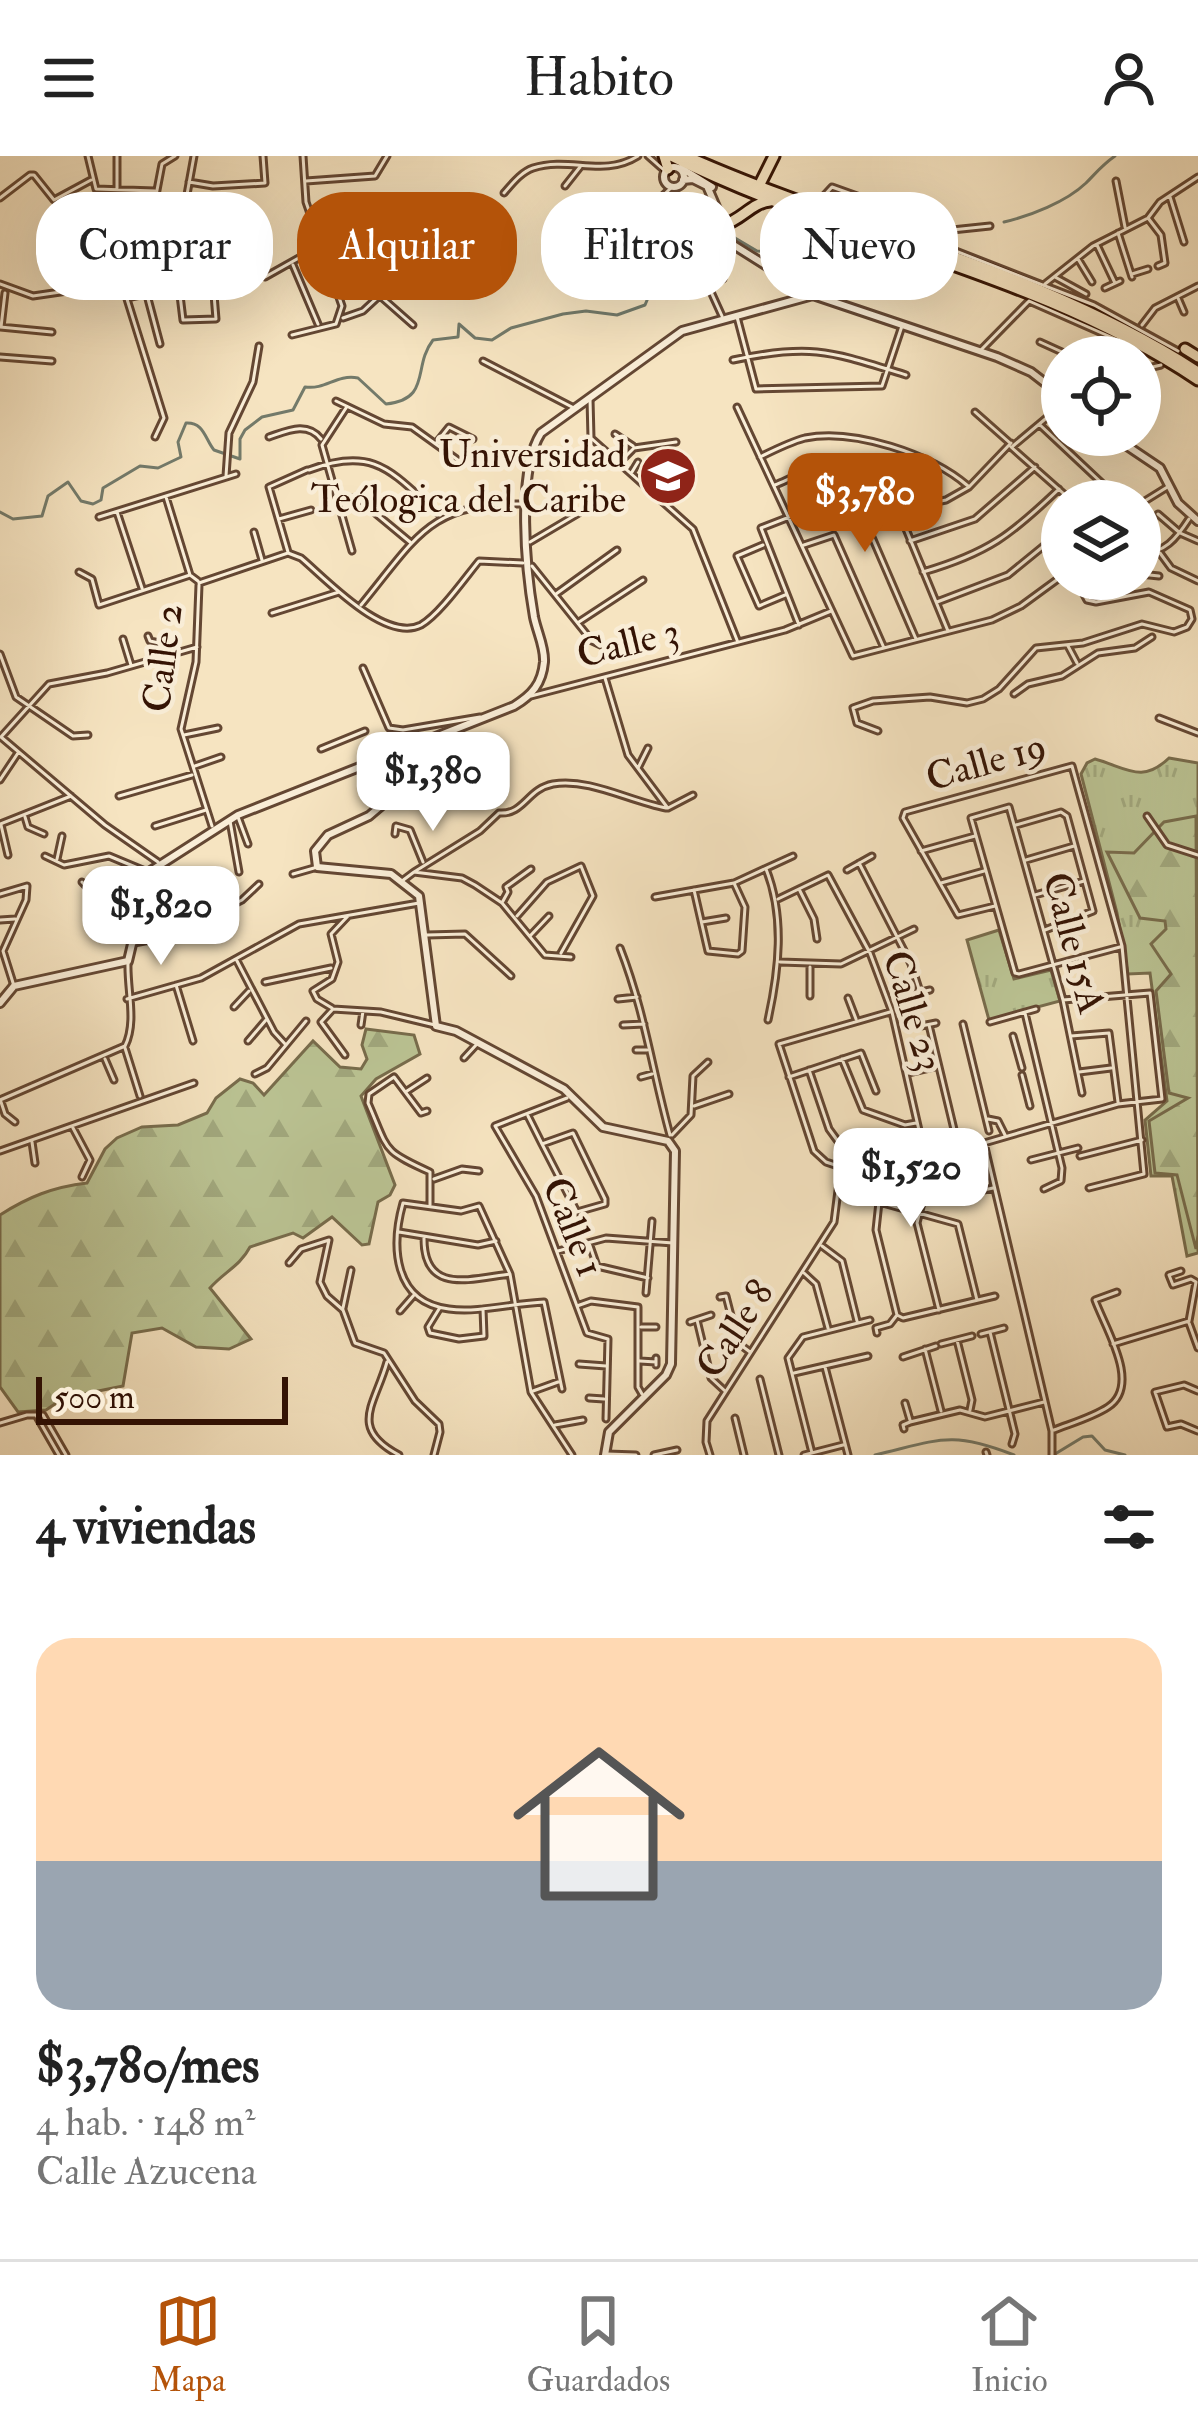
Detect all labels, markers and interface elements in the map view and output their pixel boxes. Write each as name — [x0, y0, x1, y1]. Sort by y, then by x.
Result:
text: Habito — [524, 44, 674, 112]
icon: menu — [36, 45, 102, 111]
icon: person — [1096, 45, 1162, 111]
chip: Comprar — [36, 192, 273, 300]
chip: Alquilar — [297, 192, 517, 300]
chip: Filtros — [541, 192, 736, 300]
chip: Nuevo — [760, 192, 958, 300]
map controls — [1041, 336, 1161, 600]
button: locate — [1041, 336, 1161, 456]
place label: Universidad Teólogica del Caribe — [311, 430, 626, 524]
school or university icon: Universidad Teólogica del Caribe — [637, 445, 699, 507]
pin: $3,780 — [767, 453, 963, 555]
text: $3,780 — [814, 467, 916, 516]
button: layers — [1041, 480, 1161, 600]
street label: Calle 2 — [132, 601, 194, 715]
street label: Calle 3 — [572, 607, 684, 679]
street label: Calle 19 — [920, 722, 1052, 802]
pin: $1,380 — [335, 732, 531, 834]
text: $1,380 — [384, 746, 482, 795]
pin: $1,820 — [63, 866, 259, 968]
street label: Calle 15A — [1032, 867, 1116, 1019]
text: $1,820 — [109, 880, 213, 929]
street label: Calle 23 — [872, 945, 954, 1077]
pin: $1,520 — [813, 1128, 1009, 1230]
text: $1,520 — [860, 1142, 962, 1191]
street label: Calle 1 — [531, 1170, 615, 1284]
street label: Calle 8 — [685, 1271, 785, 1387]
scale bar — [36, 1371, 288, 1424]
text: 500 m — [54, 1377, 135, 1418]
icon: filters — [1096, 1494, 1162, 1560]
text: 4 viviendas — [36, 1495, 256, 1559]
icon: home — [491, 1716, 707, 1932]
text: $3,780/mes — [36, 2034, 260, 2098]
text: 4 hab. · 148 m² — [36, 2098, 255, 2147]
text: Calle Azucena — [36, 2147, 257, 2196]
tab: Mapa — [150, 2288, 226, 2401]
tab: Guardados — [527, 2288, 670, 2401]
tab: Inicio — [971, 2288, 1048, 2401]

